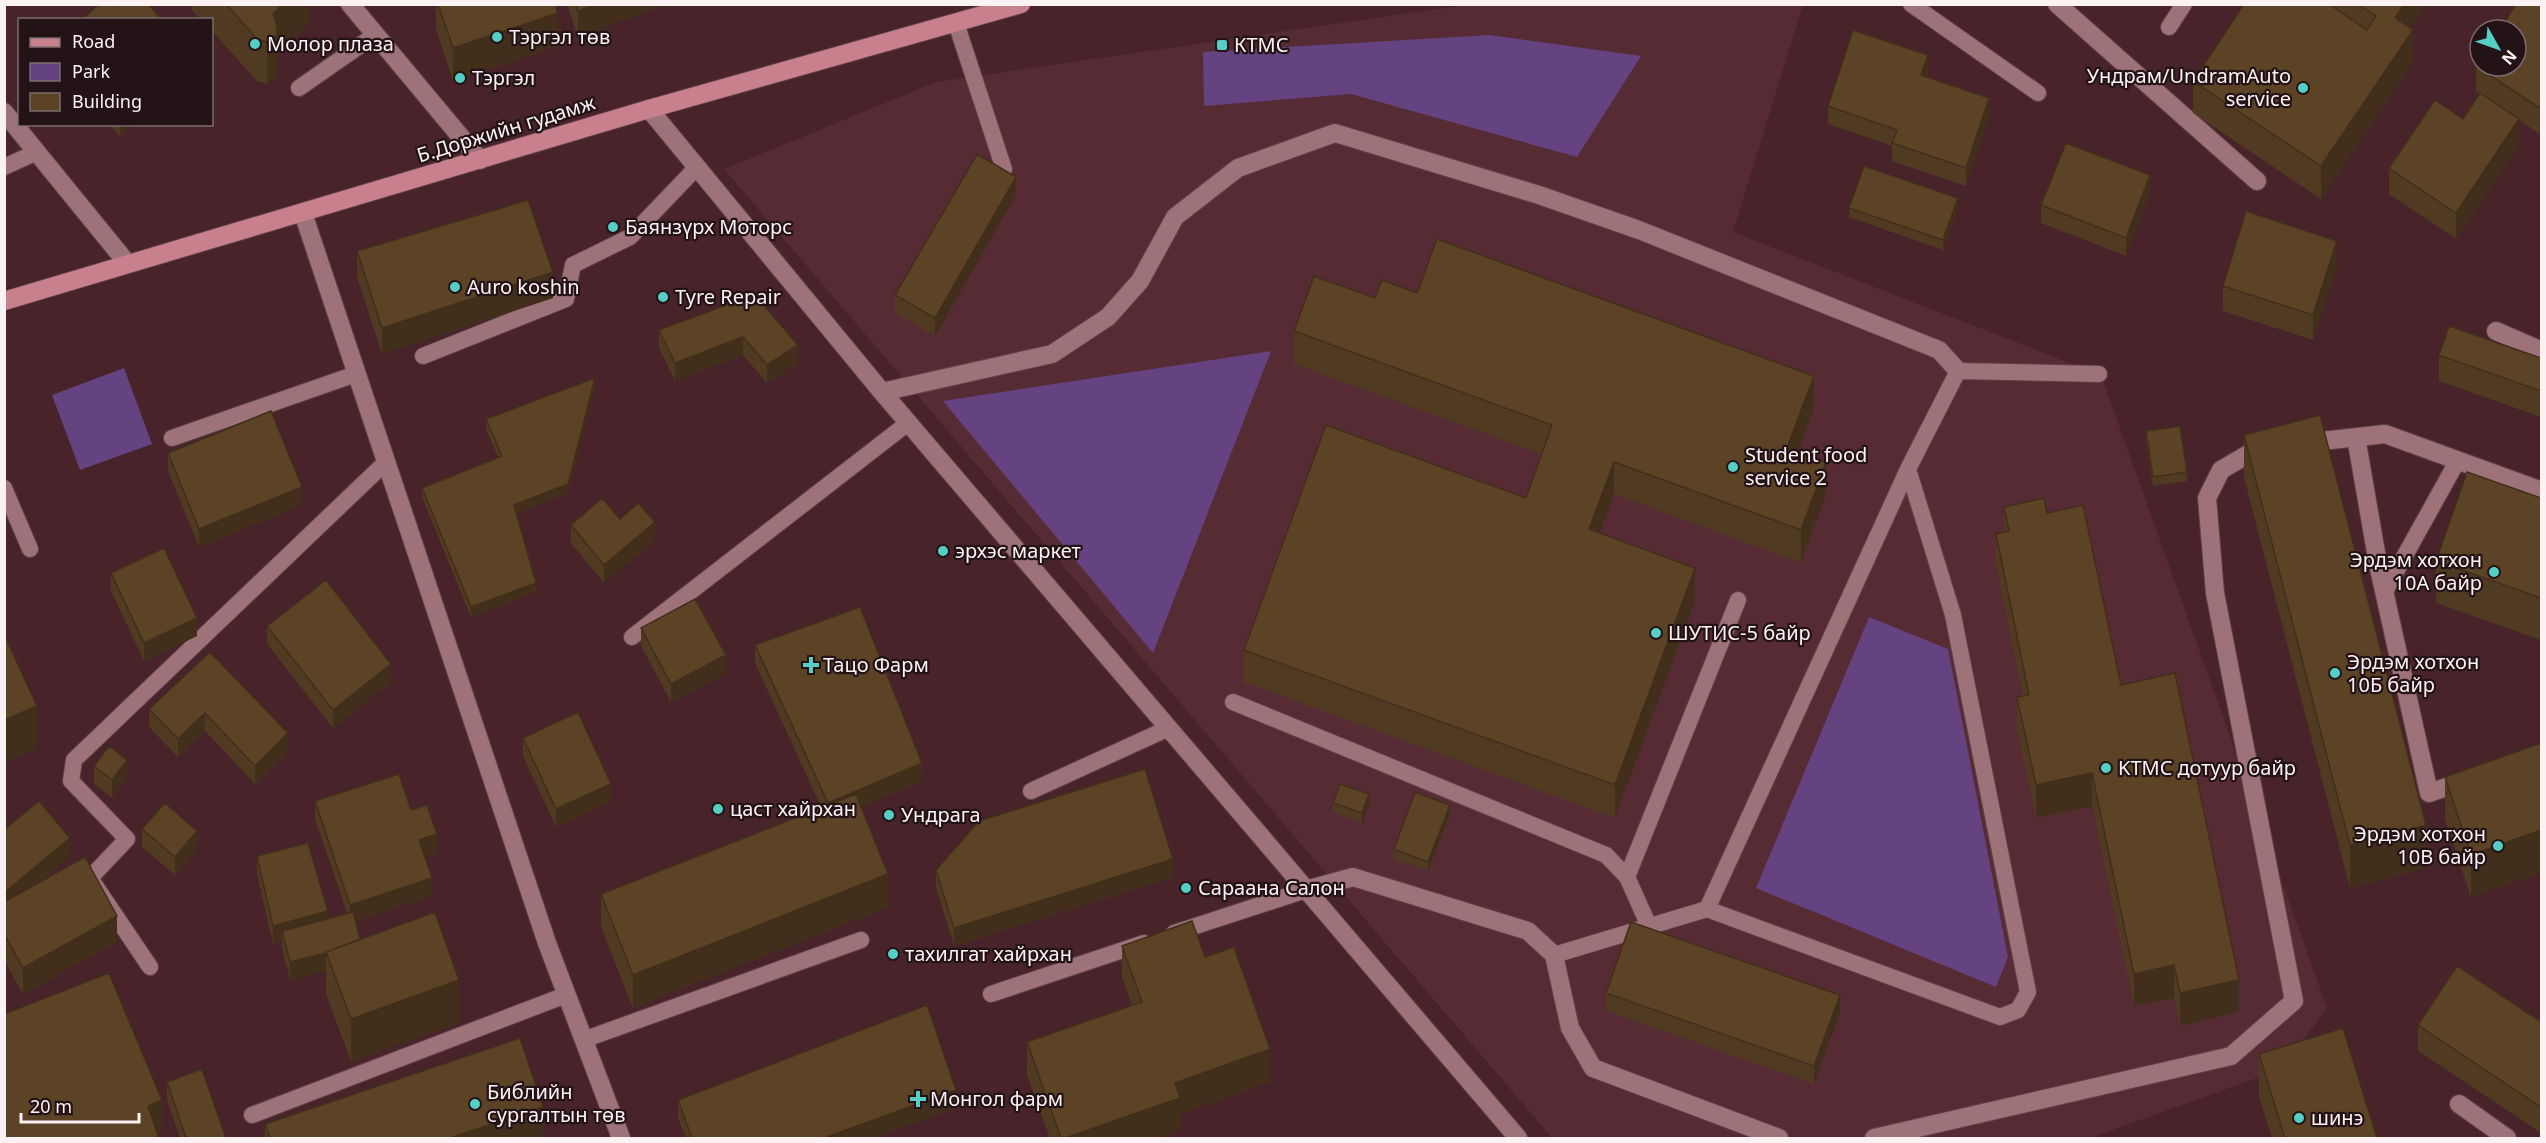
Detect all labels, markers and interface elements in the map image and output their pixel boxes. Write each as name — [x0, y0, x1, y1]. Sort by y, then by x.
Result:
legend — [18, 18, 213, 126]
north arrow — [2468, 18, 2528, 78]
place label: Тэргэл төв — [509, 23, 610, 50]
text: Road — [72, 29, 115, 53]
place label: Молор плаза — [267, 30, 394, 57]
marker: Тэргэл төв — [490, 30, 504, 44]
place label: КТМС — [1234, 31, 1289, 58]
marker: Молор плаза — [248, 37, 262, 51]
marker: КТМС — [1215, 38, 1229, 52]
text: N — [2497, 46, 2522, 70]
text: Park — [72, 59, 110, 83]
place label: Ундрам/UndramAuto service — [2087, 62, 2291, 112]
place label: Тэргэл — [472, 64, 535, 91]
marker: Тэргэл — [453, 71, 467, 85]
marker: Ундрам/UndramAuto service — [2296, 81, 2310, 95]
street label: Б.Доржийн гудамж — [413, 88, 599, 168]
text: Building — [72, 89, 142, 113]
place label: Баянзүрх Моторс — [625, 213, 792, 240]
marker: Баянзүрх Моторс — [606, 220, 620, 234]
place label: Auro koshin — [467, 273, 580, 300]
marker: Auro koshin — [448, 280, 462, 294]
place label: Tyre Repair — [675, 283, 781, 310]
marker: Tyre Repair — [656, 290, 670, 304]
place label: Student food service 2 — [1745, 441, 1867, 491]
marker: Student food service 2 — [1726, 460, 1740, 474]
place label: эрхэс маркет — [955, 537, 1081, 564]
marker: эрхэс маркет — [936, 544, 950, 558]
place label: Эрдэм хотхон 10А байр — [2350, 546, 2482, 596]
marker: Эрдэм хотхон 10А байр — [2487, 565, 2501, 579]
place label: ШУТИС-5 байр — [1668, 619, 1811, 646]
marker: ШУТИС-5 байр — [1649, 626, 1663, 640]
place label: Эрдэм хотхон 10Б байр — [2347, 648, 2479, 698]
place label: Тацо Фарм — [823, 651, 929, 678]
marker: Тацо Фарм — [804, 658, 818, 672]
marker: Эрдэм хотхон 10Б байр — [2328, 666, 2342, 680]
place label: KTMC дотуур байр — [2118, 754, 2296, 781]
marker: KTMC дотуур байр — [2099, 761, 2113, 775]
place label: цаст хайрхан — [730, 795, 856, 822]
place label: Ундрага — [901, 801, 981, 828]
marker: цаст хайрхан — [711, 802, 725, 816]
marker: Ундрага — [882, 808, 896, 822]
place label: Эрдэм хотхон 10В байр — [2354, 820, 2486, 870]
marker: Эрдэм хотхон 10В байр — [2491, 839, 2505, 853]
place label: Сараана Салон — [1198, 874, 1345, 901]
marker: Сараана Салон — [1179, 881, 1193, 895]
place label: тахилгат хайрхан — [905, 940, 1072, 967]
marker: тахилгат хайрхан — [886, 947, 900, 961]
place label: Библийн сургалтын төв — [487, 1078, 625, 1128]
place label: Монгол фарм — [930, 1085, 1063, 1112]
scale bar — [21, 1086, 140, 1124]
marker: Монгол фарм — [911, 1092, 925, 1106]
text: 20 m — [30, 1094, 72, 1118]
marker: Библийн сургалтын төв — [468, 1097, 482, 1111]
place label: шинэ — [2311, 1104, 2363, 1131]
marker: шинэ — [2292, 1111, 2306, 1125]

